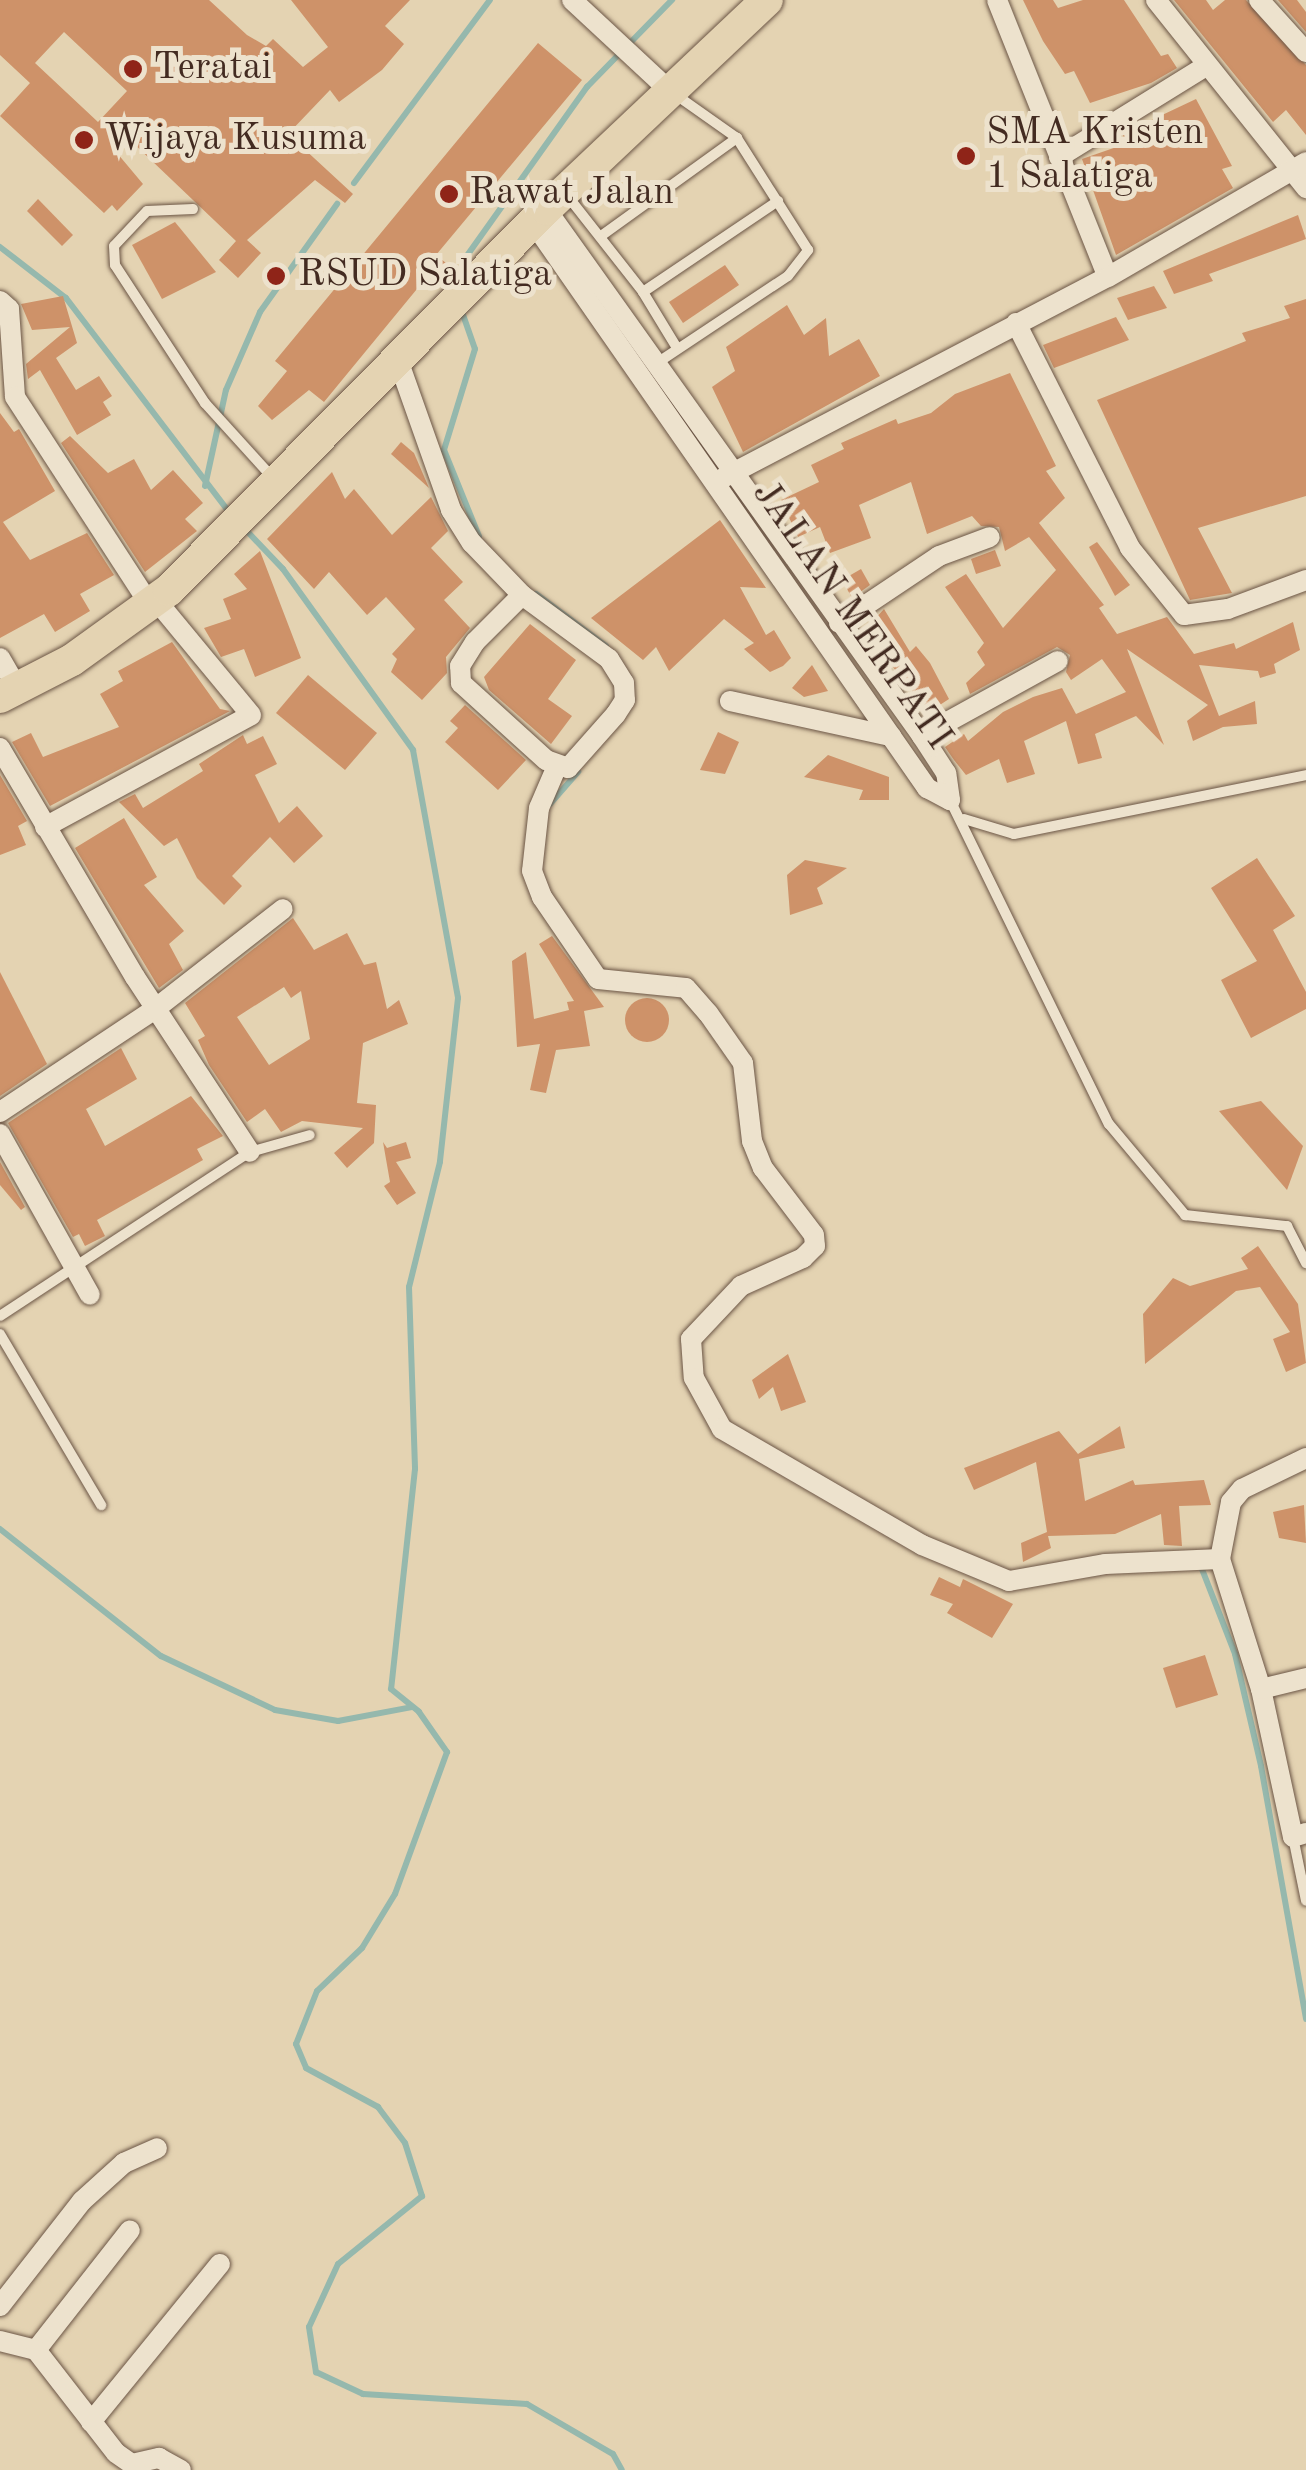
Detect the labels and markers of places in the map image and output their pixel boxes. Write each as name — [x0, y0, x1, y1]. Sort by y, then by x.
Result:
place label: Teratai — [153, 46, 272, 92]
marker: Teratai — [122, 58, 144, 80]
place label: SMA Kristen 1 Salatiga — [986, 111, 1203, 200]
place label: Wijaya Kusuma — [104, 117, 367, 163]
marker: Wijaya Kusuma — [73, 129, 95, 151]
marker: SMA Kristen 1 Salatiga — [955, 145, 977, 167]
place label: Rawat Jalan — [469, 171, 674, 217]
marker: Rawat Jalan — [438, 183, 460, 205]
place label: RSUD Salatiga — [298, 253, 552, 299]
marker: RSUD Salatiga — [263, 263, 289, 289]

